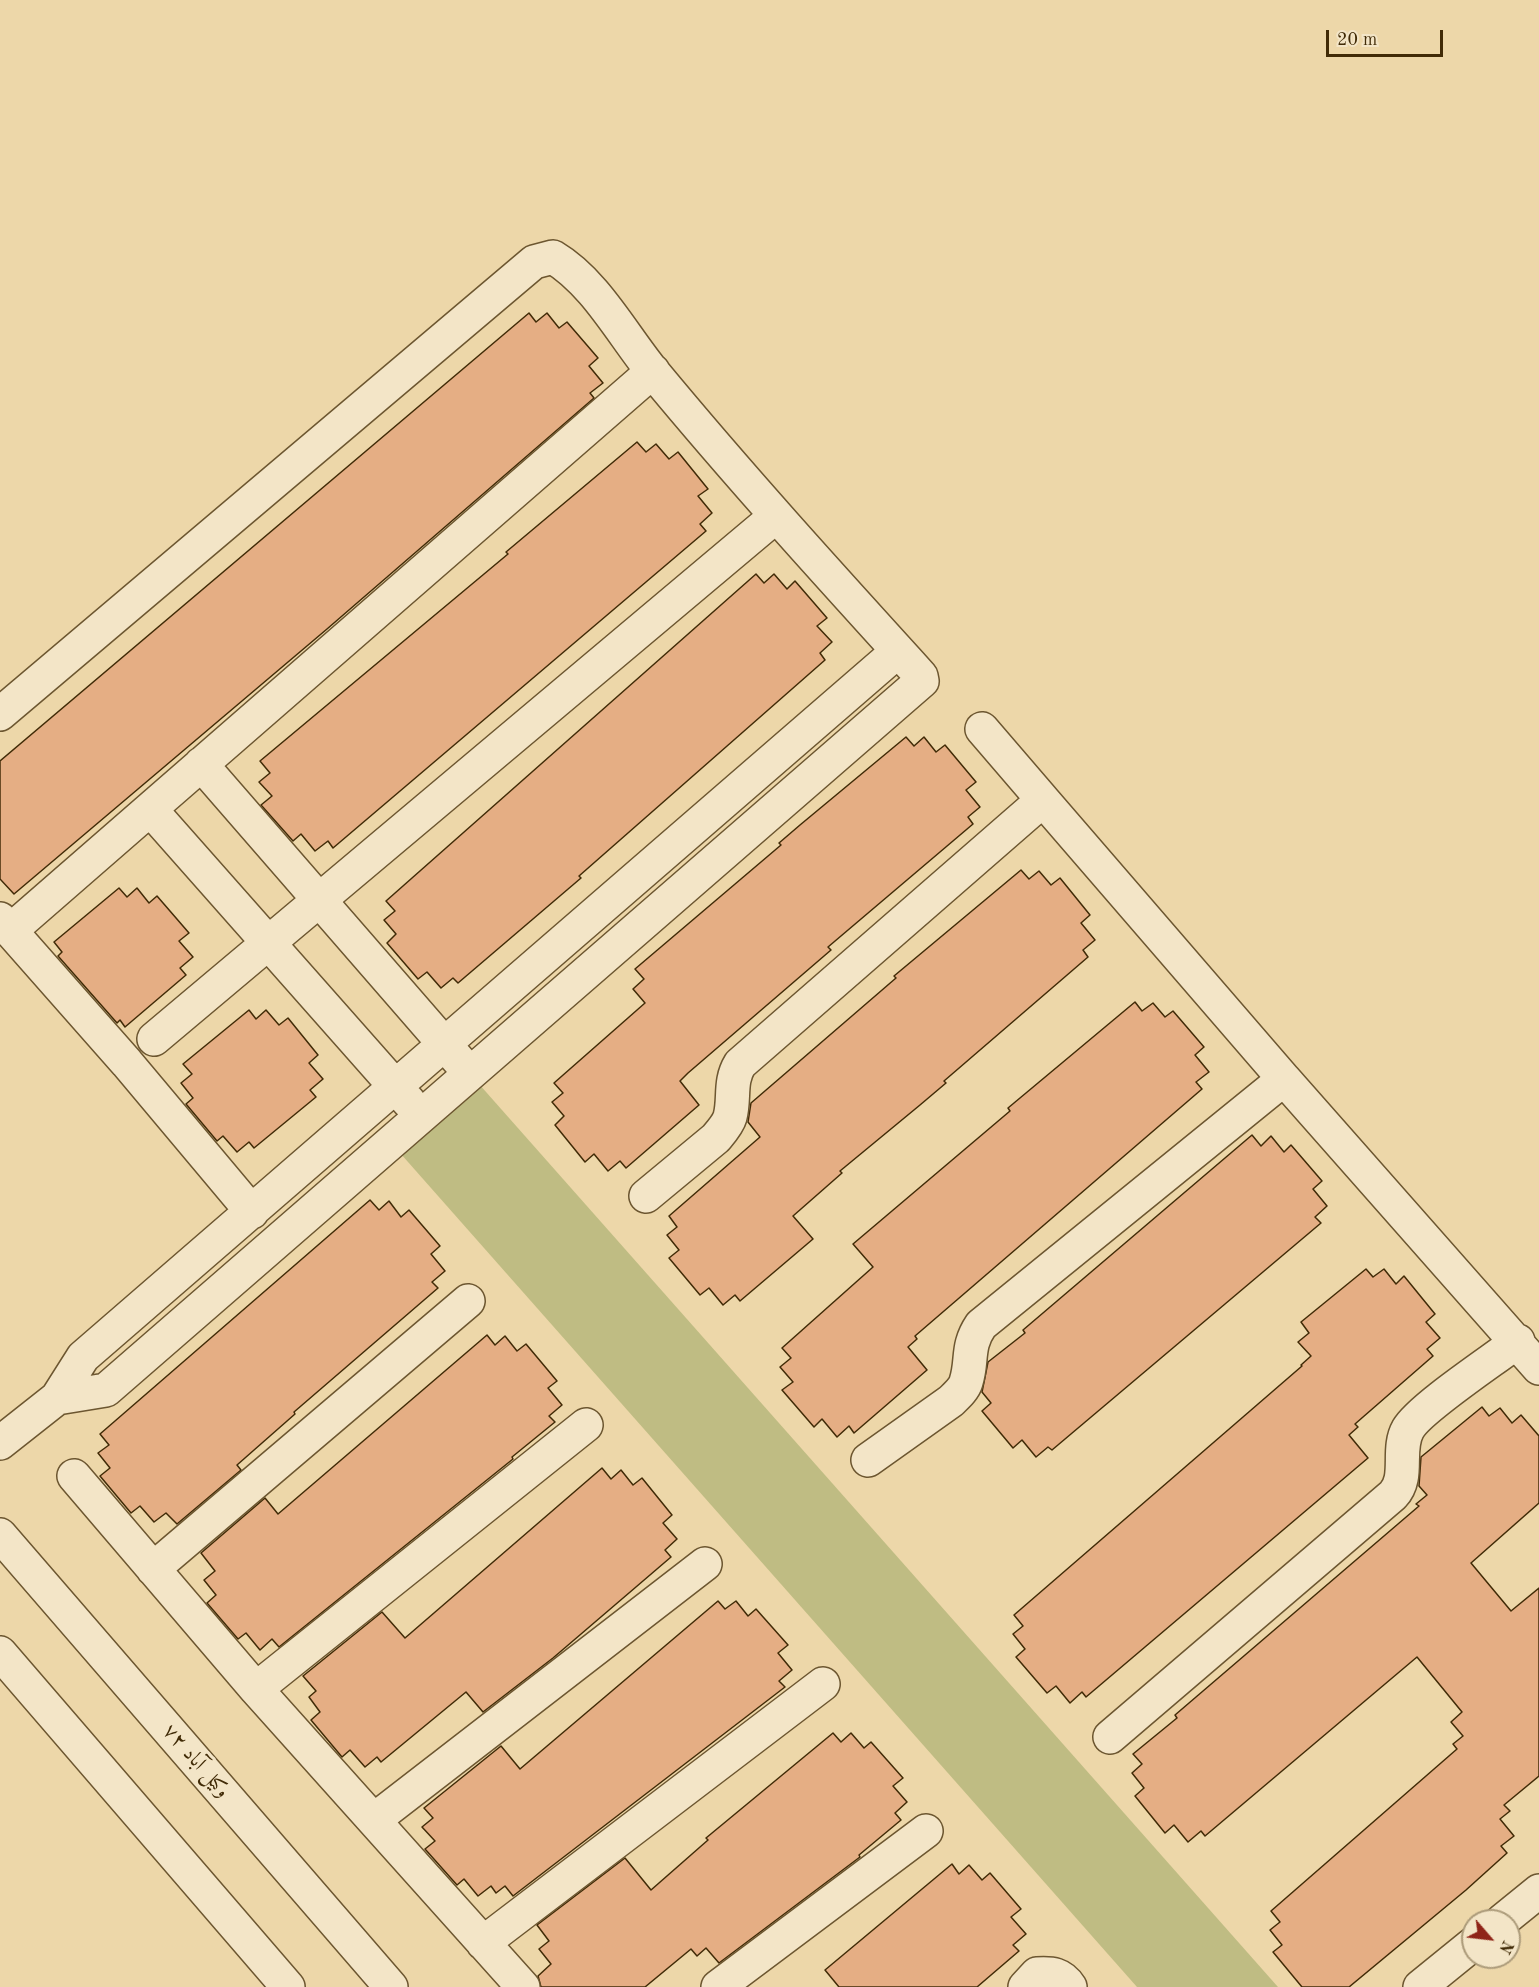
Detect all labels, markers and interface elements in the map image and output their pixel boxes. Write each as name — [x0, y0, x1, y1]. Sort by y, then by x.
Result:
scale bar — [1329, 18, 1446, 56]
text: 20 m — [1337, 31, 1377, 49]
street label: ۷۲ وکیل آباد — [157, 1719, 235, 1803]
north arrow — [1461, 1909, 1521, 1969]
text: N — [1495, 1937, 1515, 1956]

